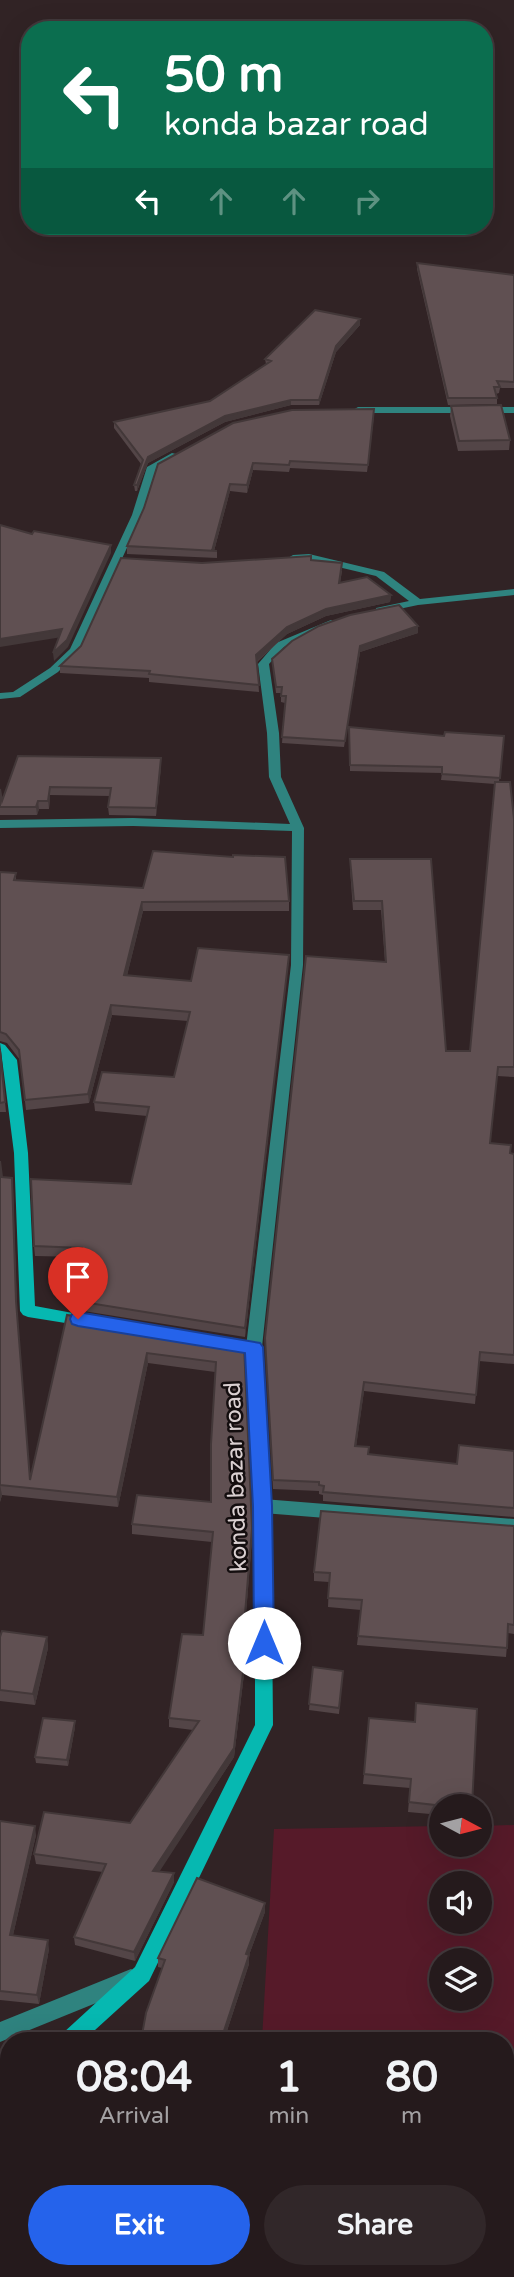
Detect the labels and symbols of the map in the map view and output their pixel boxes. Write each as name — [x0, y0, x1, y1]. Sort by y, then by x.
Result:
pin — [48, 1247, 108, 1319]
street label: konda bazar road — [219, 1381, 253, 1573]
position arrow — [227, 1606, 301, 1680]
north arrow — [429, 1794, 492, 1857]

